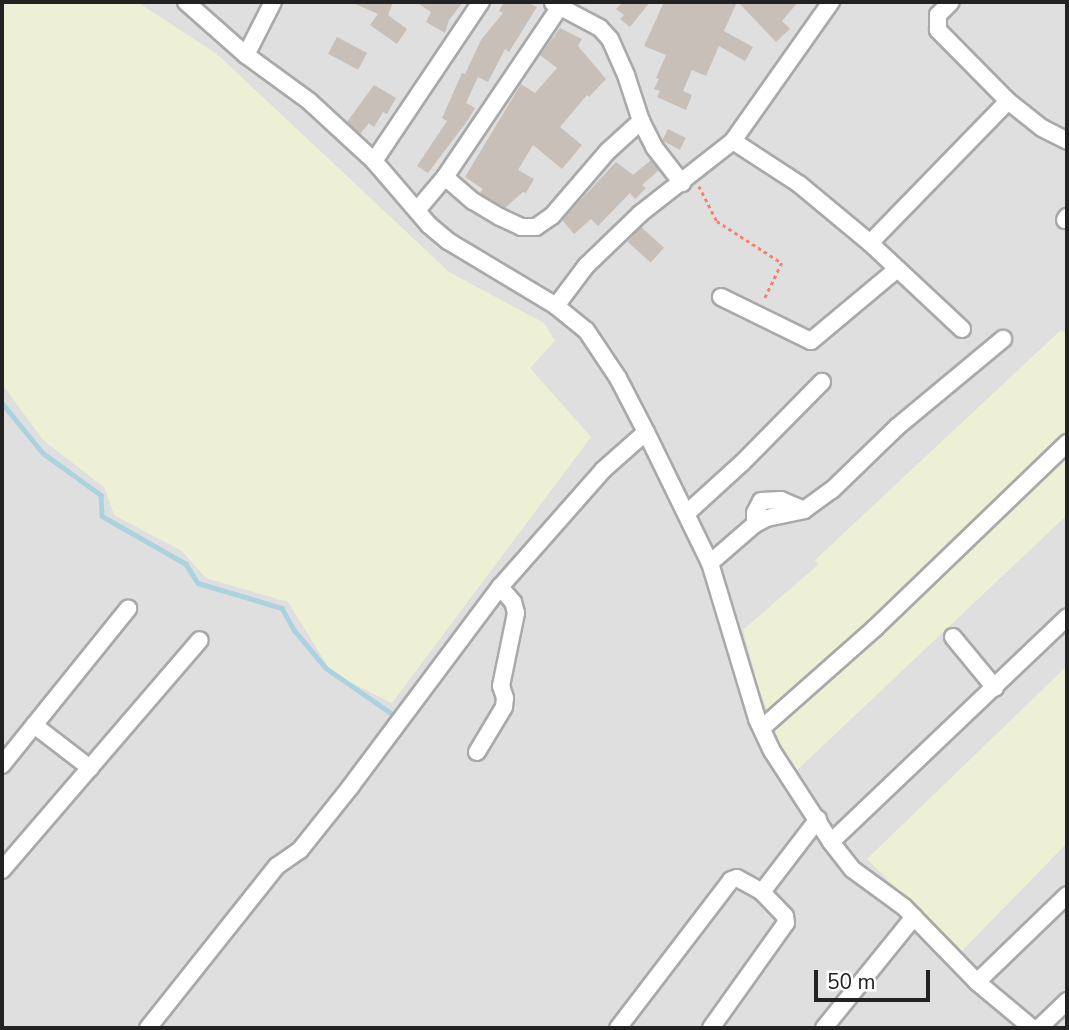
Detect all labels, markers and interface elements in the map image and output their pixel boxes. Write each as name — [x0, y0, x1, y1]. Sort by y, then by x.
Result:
scale bar — [817, 956, 932, 1000]
text: 50 m — [827, 968, 876, 996]

